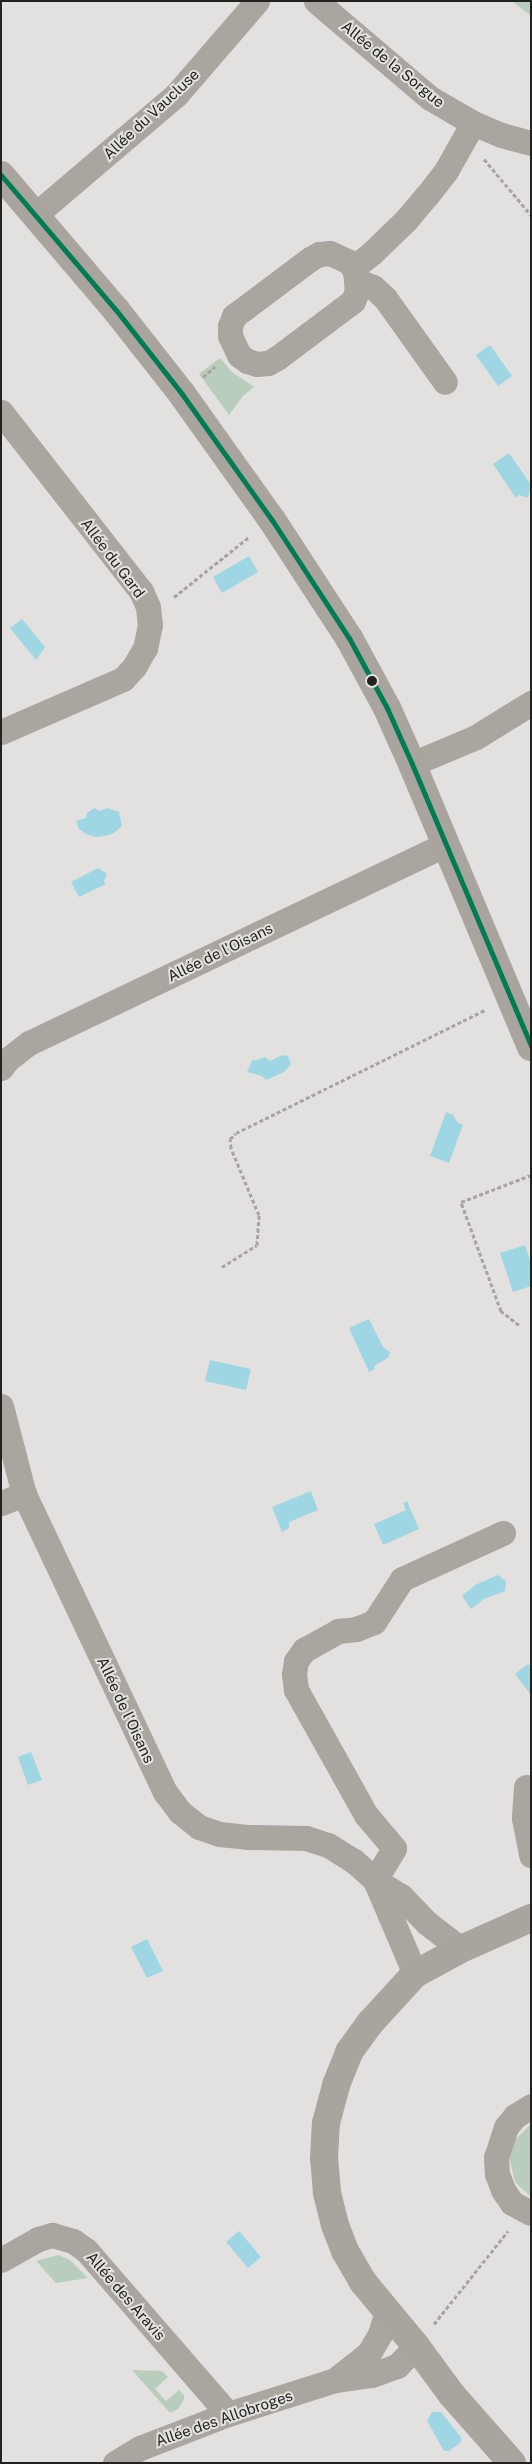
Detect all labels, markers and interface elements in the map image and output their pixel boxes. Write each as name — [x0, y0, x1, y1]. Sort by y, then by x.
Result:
street label: Allée de la Sorgue — [338, 17, 448, 111]
street label: Allée du Vaucluse — [99, 65, 203, 163]
street label: Allée du Gard — [77, 515, 149, 601]
unlabelled marker — [367, 676, 377, 686]
street label: Allée de l'Oisans — [164, 919, 276, 985]
street label: Allée de l'Oisans — [94, 1654, 158, 1766]
street label: Allée des Aravis — [83, 2248, 169, 2344]
street label: Allée des Allobroges — [153, 2386, 295, 2450]

